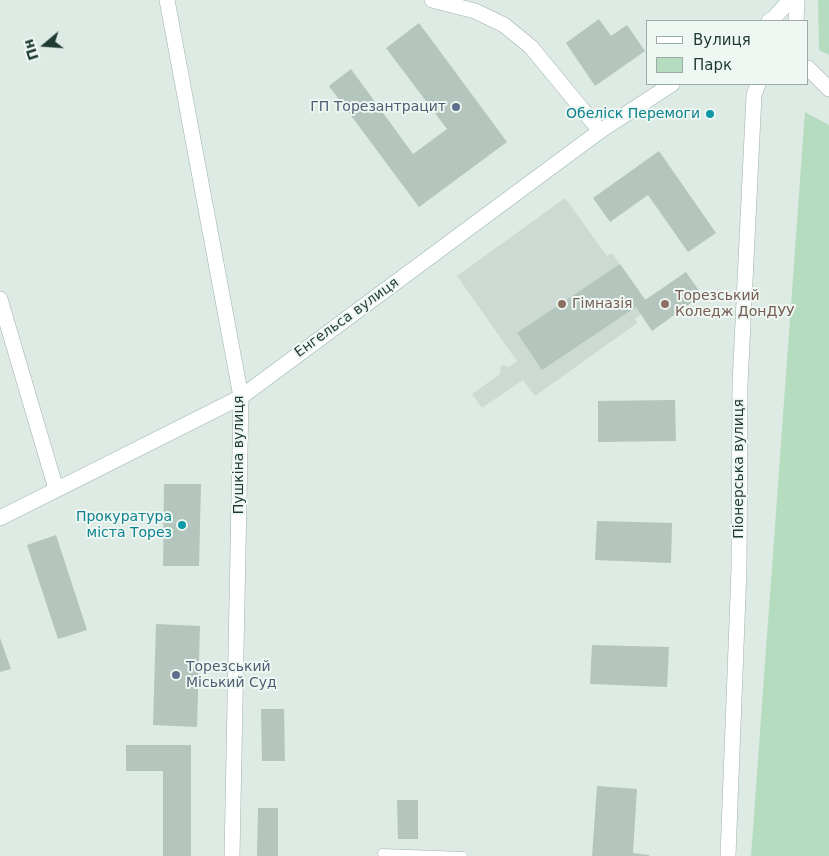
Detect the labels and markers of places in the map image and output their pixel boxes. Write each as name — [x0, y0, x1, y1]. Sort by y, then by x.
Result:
place label: ГП Торезантрацит — [310, 99, 446, 115]
marker: ГП Торезантрацит — [450, 101, 462, 113]
place label: Обеліск Перемоги — [566, 106, 700, 122]
marker: Обеліск Перемоги — [704, 108, 716, 120]
place label: Торезський Коледж ДонДУУ — [675, 288, 794, 321]
place label: Гімназія — [572, 296, 632, 312]
marker: Гімназія — [556, 298, 568, 310]
marker: Торезський Коледж ДонДУУ — [659, 298, 671, 310]
place label: Прокуратура міста Торез — [76, 509, 172, 542]
marker: Прокуратура міста Торез — [176, 519, 188, 531]
place label: Торезський Міський Суд — [186, 659, 277, 692]
marker: Торезський Міський Суд — [170, 669, 182, 681]

